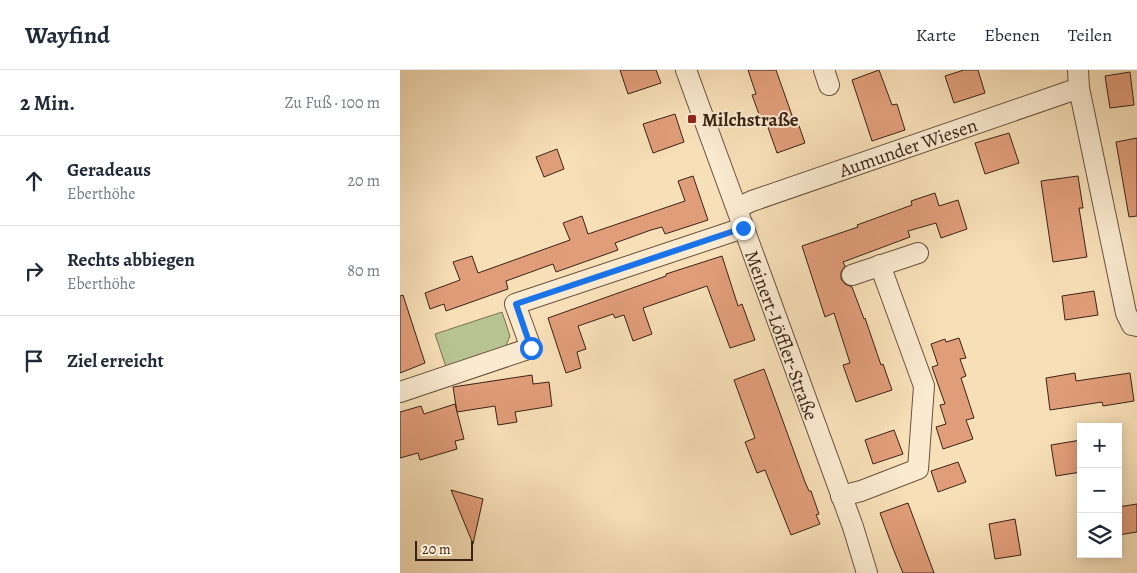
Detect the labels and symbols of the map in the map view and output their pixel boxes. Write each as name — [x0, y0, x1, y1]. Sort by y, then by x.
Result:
place label: Milchstraße — [702, 107, 799, 133]
street label: Aumunder Wiesen — [835, 112, 981, 184]
marker: Milchstraße — [686, 113, 698, 125]
route end — [732, 217, 755, 240]
street label: Meinert-Löffler-Straße — [738, 247, 824, 424]
route start — [520, 337, 543, 360]
scale bar — [415, 538, 472, 561]

